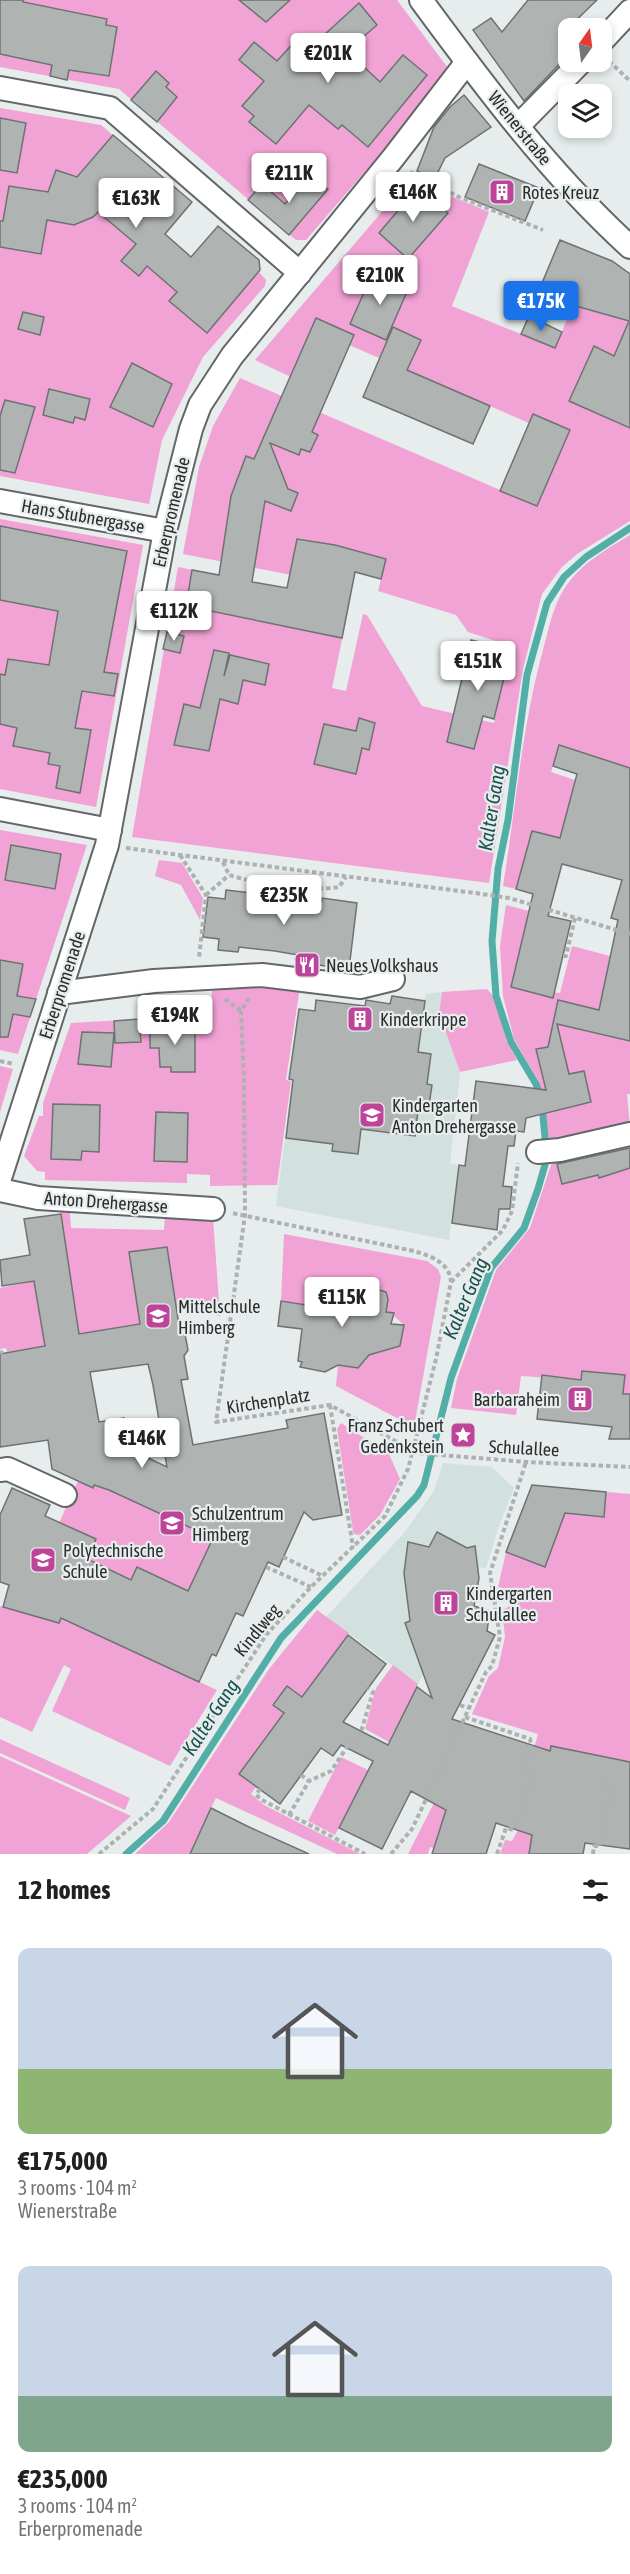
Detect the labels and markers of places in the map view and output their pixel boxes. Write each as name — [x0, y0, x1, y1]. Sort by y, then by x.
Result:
pin: €201K — [286, 33, 370, 84]
pin: €211K — [247, 153, 331, 204]
pin: €146K — [371, 172, 455, 223]
building icon: Rotes Kreuz — [487, 177, 517, 207]
pin: €163K — [94, 178, 178, 229]
place label: Rotes Kreuz — [522, 182, 599, 203]
pin: €210K — [338, 255, 422, 306]
pin: €175K — [499, 281, 583, 332]
pin: €112K — [132, 591, 216, 642]
pin: €151K — [436, 641, 520, 692]
pin: €235K — [242, 875, 326, 926]
restaurant icon: Neues Volkshaus — [292, 950, 322, 980]
place label: Neues Volkshaus — [326, 955, 438, 976]
pin: €194K — [133, 995, 217, 1046]
building icon: Kinderkrippe — [345, 1004, 375, 1034]
place label: Kinderkrippe — [380, 1009, 466, 1030]
place label: Kindergarten Anton Drehergasse — [392, 1095, 516, 1137]
school or university icon: Kindergarten Anton Drehergasse — [357, 1100, 387, 1130]
pin: €115K — [300, 1277, 384, 1328]
place label: Mittelschule Himberg — [178, 1296, 261, 1338]
school or university icon: Mittelschule Himberg — [143, 1301, 173, 1331]
building icon: Barbaraheim — [565, 1384, 595, 1414]
place label: Barbaraheim — [474, 1389, 560, 1410]
place label: Franz Schubert Gedenkstein — [347, 1415, 444, 1457]
pin: €146K — [100, 1418, 184, 1469]
place icon: Franz Schubert Gedenkstein — [448, 1420, 478, 1450]
place label: Schulzentrum Himberg — [192, 1503, 284, 1545]
school or university icon: Schulzentrum Himberg — [157, 1508, 187, 1538]
place label: Polytechnische Schule — [63, 1540, 163, 1582]
school or university icon: Polytechnische Schule — [28, 1545, 58, 1575]
place label: Kindergarten Schulallee — [466, 1583, 552, 1625]
building icon: Kindergarten Schulallee — [431, 1588, 461, 1618]

